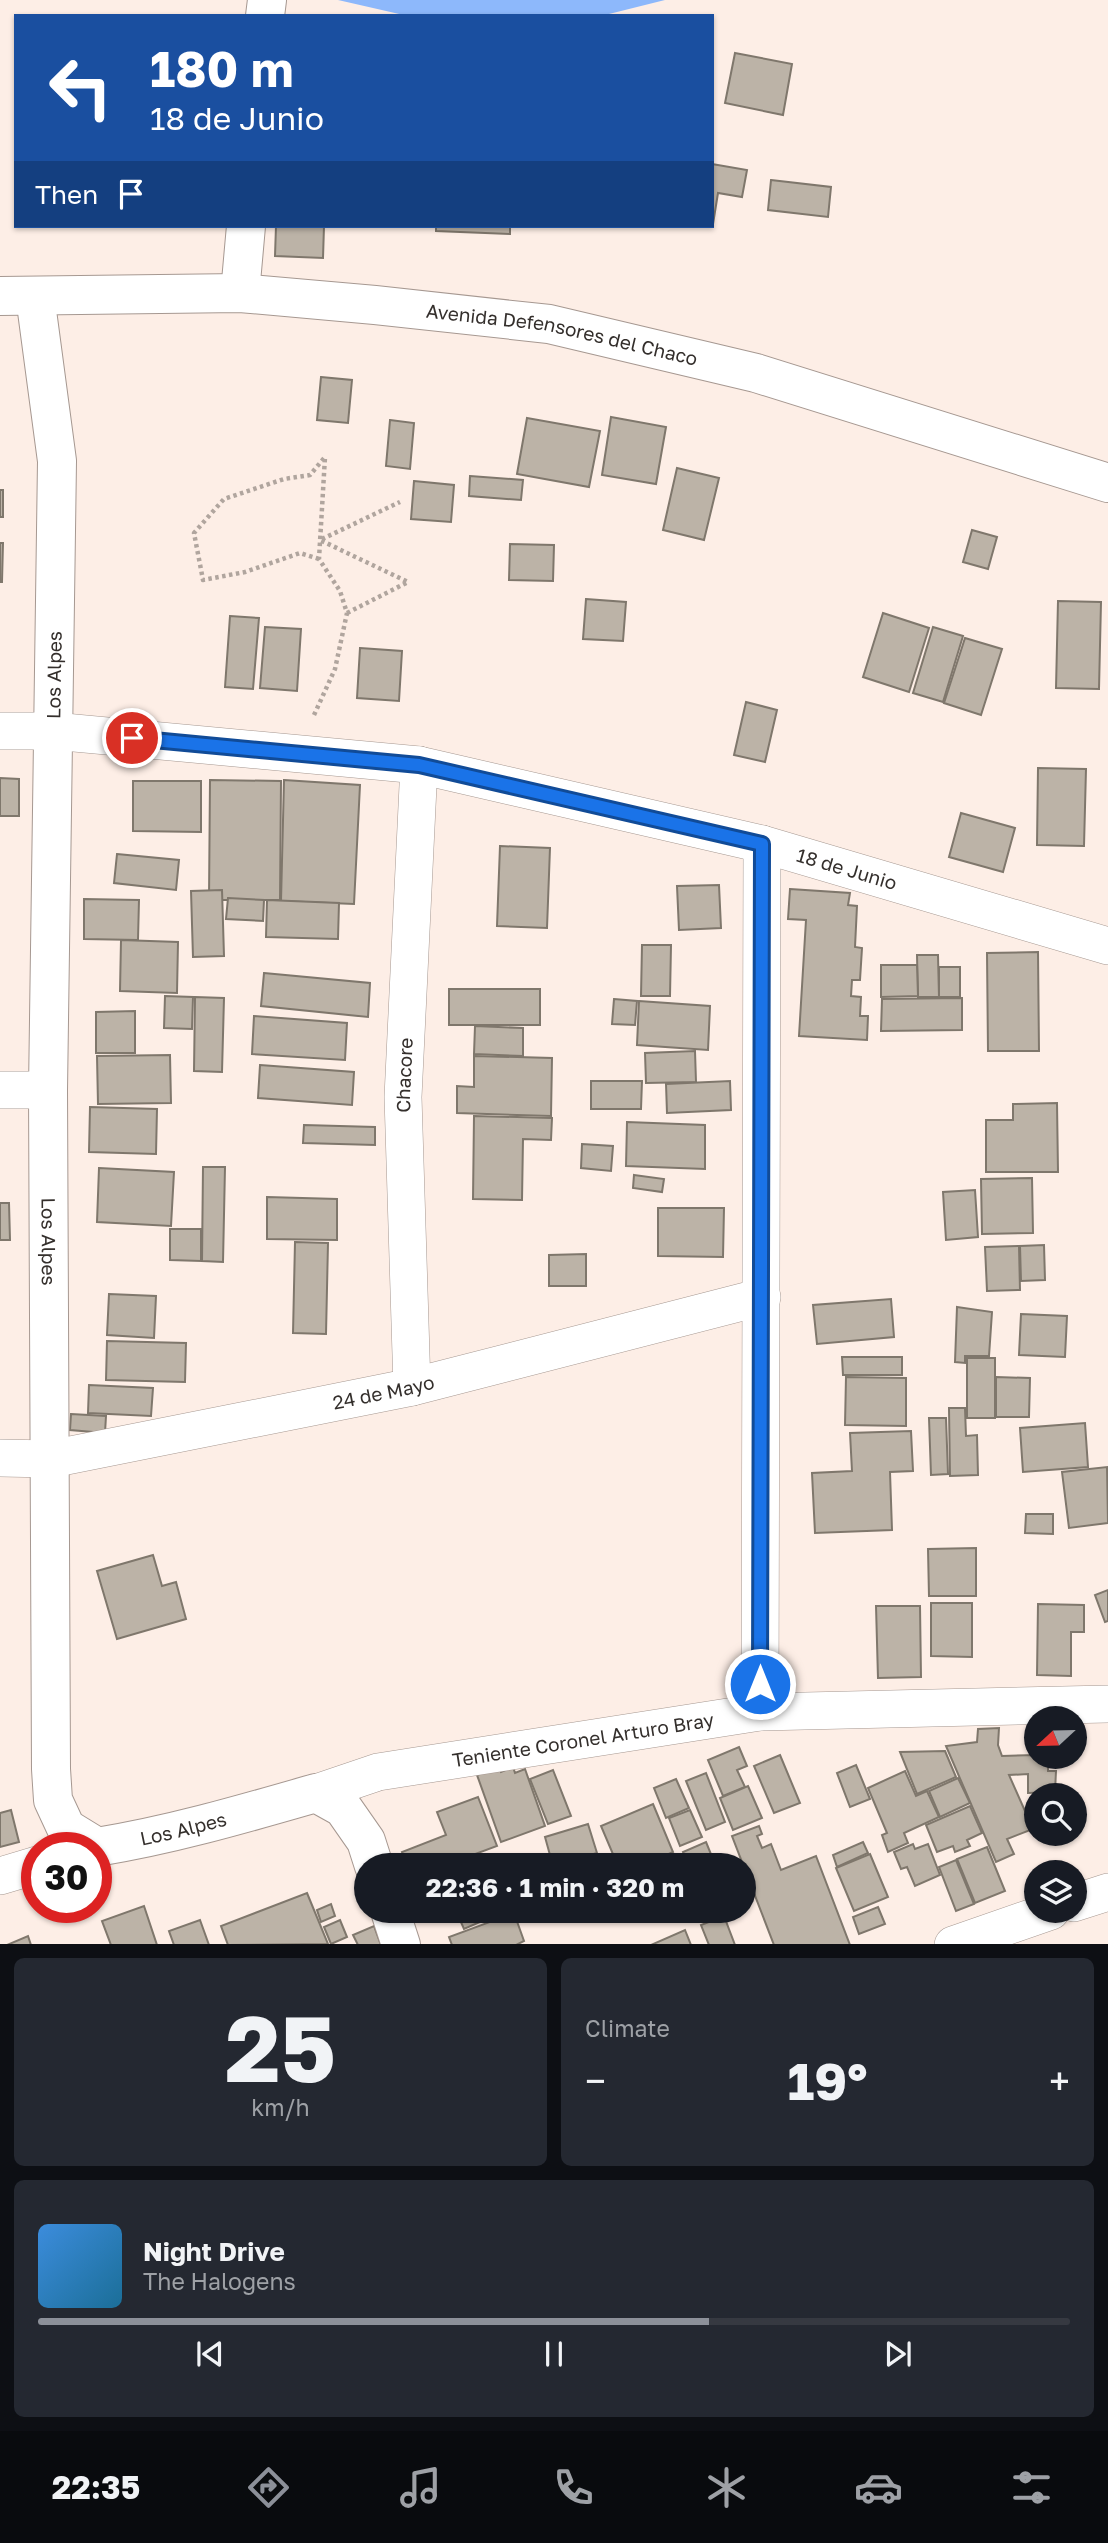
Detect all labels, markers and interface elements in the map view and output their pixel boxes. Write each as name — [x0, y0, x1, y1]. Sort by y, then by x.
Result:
text: 180 m — [150, 39, 294, 98]
icon: left — [35, 42, 126, 133]
text: 18 de Junio — [150, 99, 324, 137]
icon: arrive — [112, 175, 150, 213]
text: Then — [35, 179, 98, 210]
street label: Avenida Defensores del Chaco — [425, 299, 700, 370]
street label: Los Alpes — [41, 631, 66, 719]
pin — [102, 708, 162, 768]
icon: arrive — [113, 719, 151, 757]
street label: 18 de Junio — [794, 843, 900, 894]
street label: Chacore — [391, 1037, 417, 1113]
street label: Los Alpes — [37, 1197, 61, 1286]
street label: 24 de Mayo — [330, 1370, 437, 1414]
position arrow — [723, 1647, 797, 1721]
north arrow — [1024, 1706, 1087, 1769]
map controls — [1024, 1706, 1087, 1923]
street label: Teniente Coronel Arturo Bray — [451, 1707, 716, 1771]
button: search — [1024, 1783, 1087, 1846]
street label: Los Alpes — [138, 1807, 229, 1850]
speed limit sign: 30 — [21, 1832, 112, 1923]
button: layers — [1024, 1860, 1087, 1923]
text: 22:36 · 1 min · 320 m — [426, 1872, 684, 1903]
text: 25 — [225, 1993, 336, 2102]
text: Climate — [585, 2014, 670, 2042]
text: 19° — [787, 2049, 868, 2111]
text: − — [585, 2058, 606, 2103]
text: + — [1049, 2058, 1070, 2103]
text: km/h — [251, 2093, 310, 2121]
text: Night Drive — [143, 2236, 285, 2267]
text: The Halogens — [143, 2267, 296, 2295]
icon: previous — [191, 2335, 229, 2373]
icon: pause — [535, 2335, 573, 2373]
icon: next — [879, 2335, 917, 2373]
icon: directions — [244, 2463, 293, 2512]
icon: music — [396, 2463, 445, 2512]
icon: phone — [549, 2463, 598, 2512]
icon: climate — [702, 2463, 751, 2512]
icon: car — [854, 2463, 903, 2512]
icon: filters — [1007, 2463, 1056, 2512]
text: 22:35 — [52, 2468, 140, 2506]

